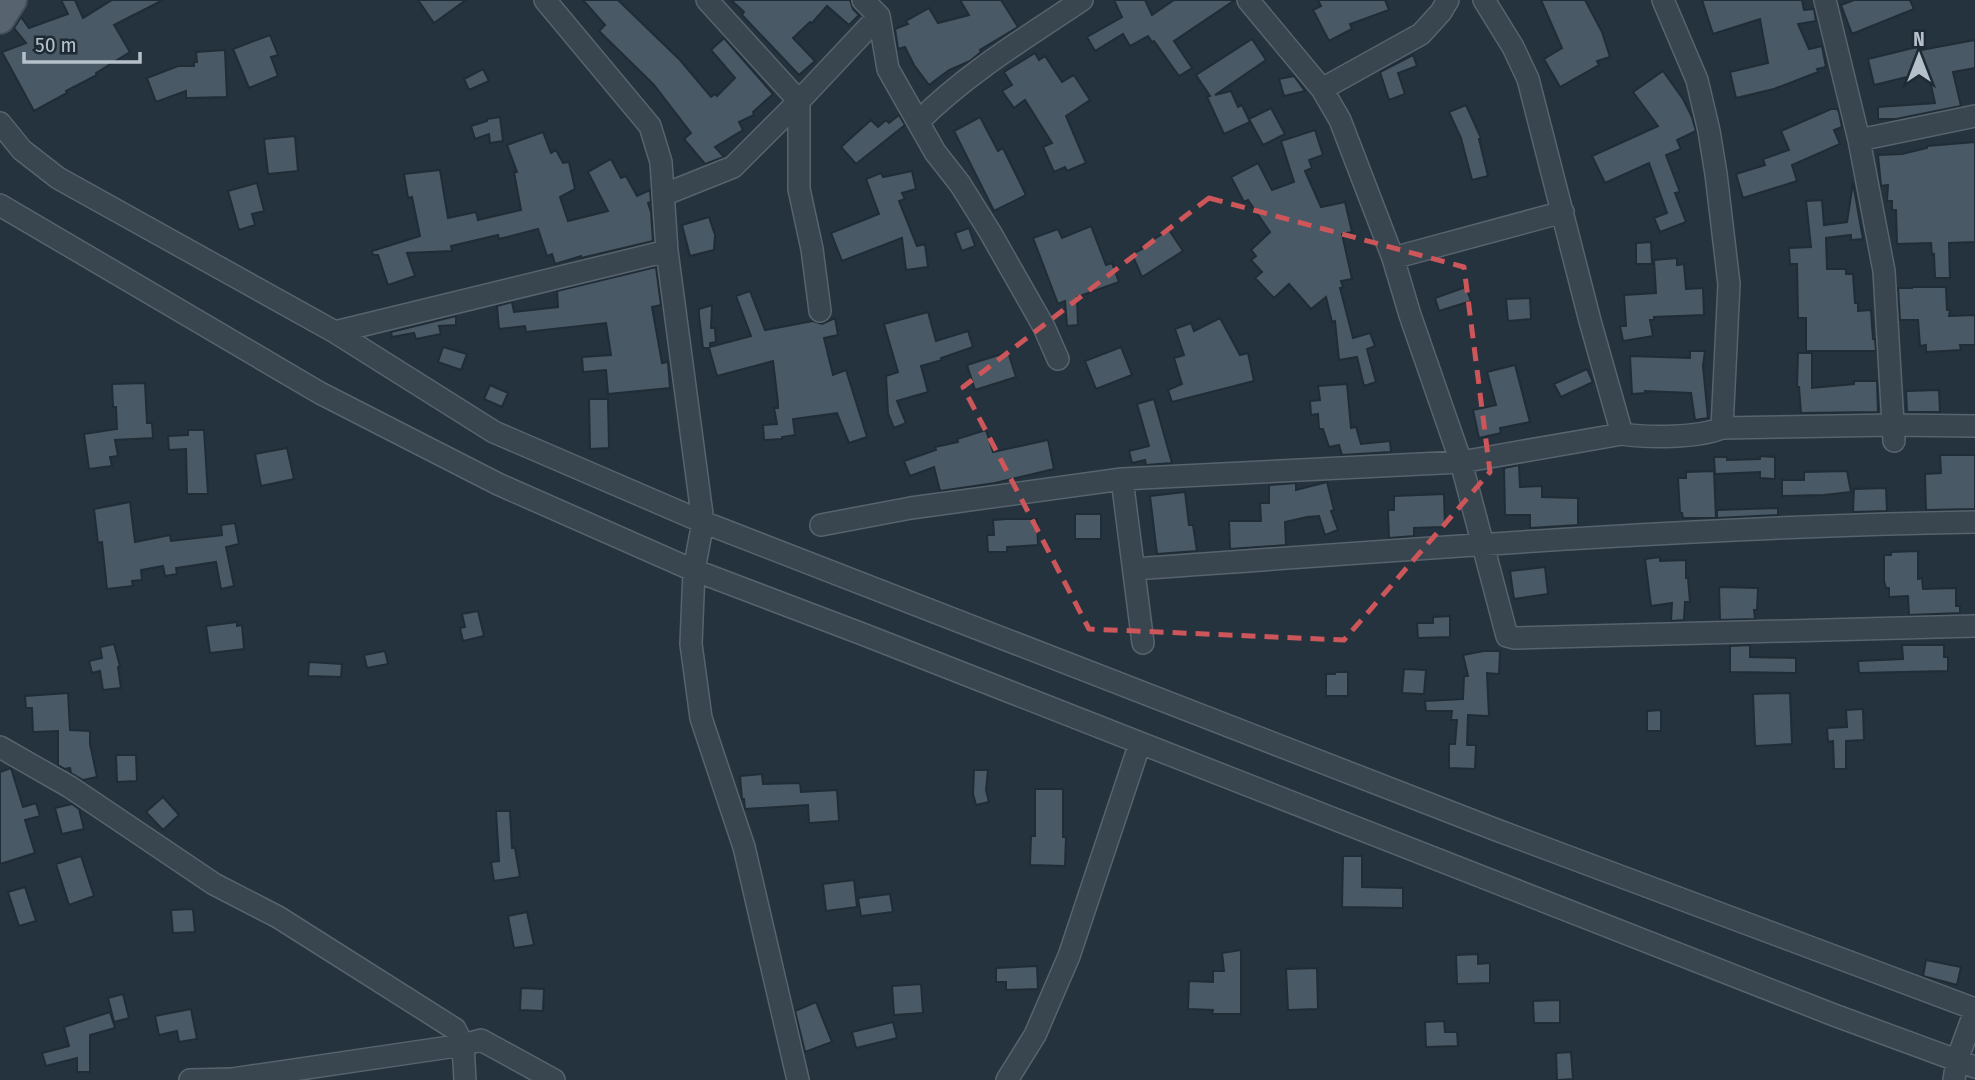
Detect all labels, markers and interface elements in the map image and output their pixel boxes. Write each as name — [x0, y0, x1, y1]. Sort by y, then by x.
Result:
scale bar — [24, 21, 140, 65]
north arrow — [1884, 21, 1954, 91]
text: N — [1913, 28, 1925, 51]
text: 50 m — [35, 32, 77, 58]

